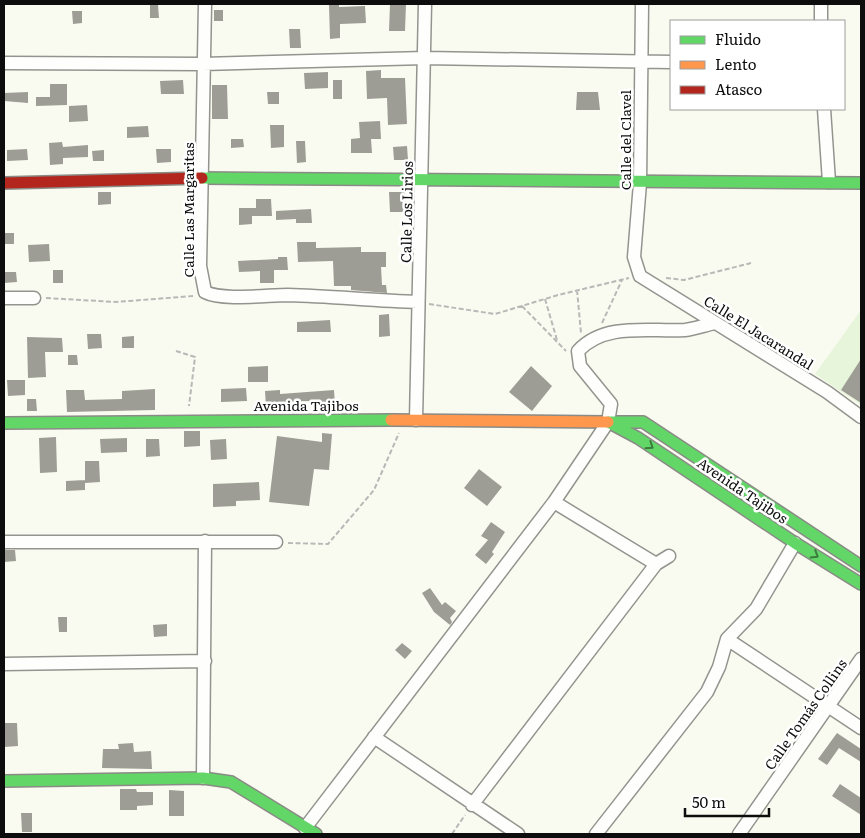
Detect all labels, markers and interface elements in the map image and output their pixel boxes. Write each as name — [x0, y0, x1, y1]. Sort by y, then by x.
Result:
legend — [670, 20, 845, 110]
text: Fluido — [715, 27, 761, 50]
text: Lento — [715, 52, 757, 75]
text: Atasco — [715, 77, 762, 100]
street label: Calle del Clavel — [615, 89, 635, 190]
street label: Calle Las Margaritas — [178, 143, 198, 277]
street label: Calle Los Lirios — [395, 161, 417, 263]
street label: Calle El Jacarandal — [700, 290, 818, 374]
street label: Avenida Tajibos — [253, 395, 359, 415]
one-way arrow — [644, 440, 654, 449]
street label: Avenida Tajibos — [694, 452, 792, 528]
one-way arrow — [809, 549, 818, 559]
street label: Calle Tomás Collins — [759, 654, 851, 774]
scale bar — [685, 786, 769, 818]
text: 50 m — [692, 790, 726, 813]

